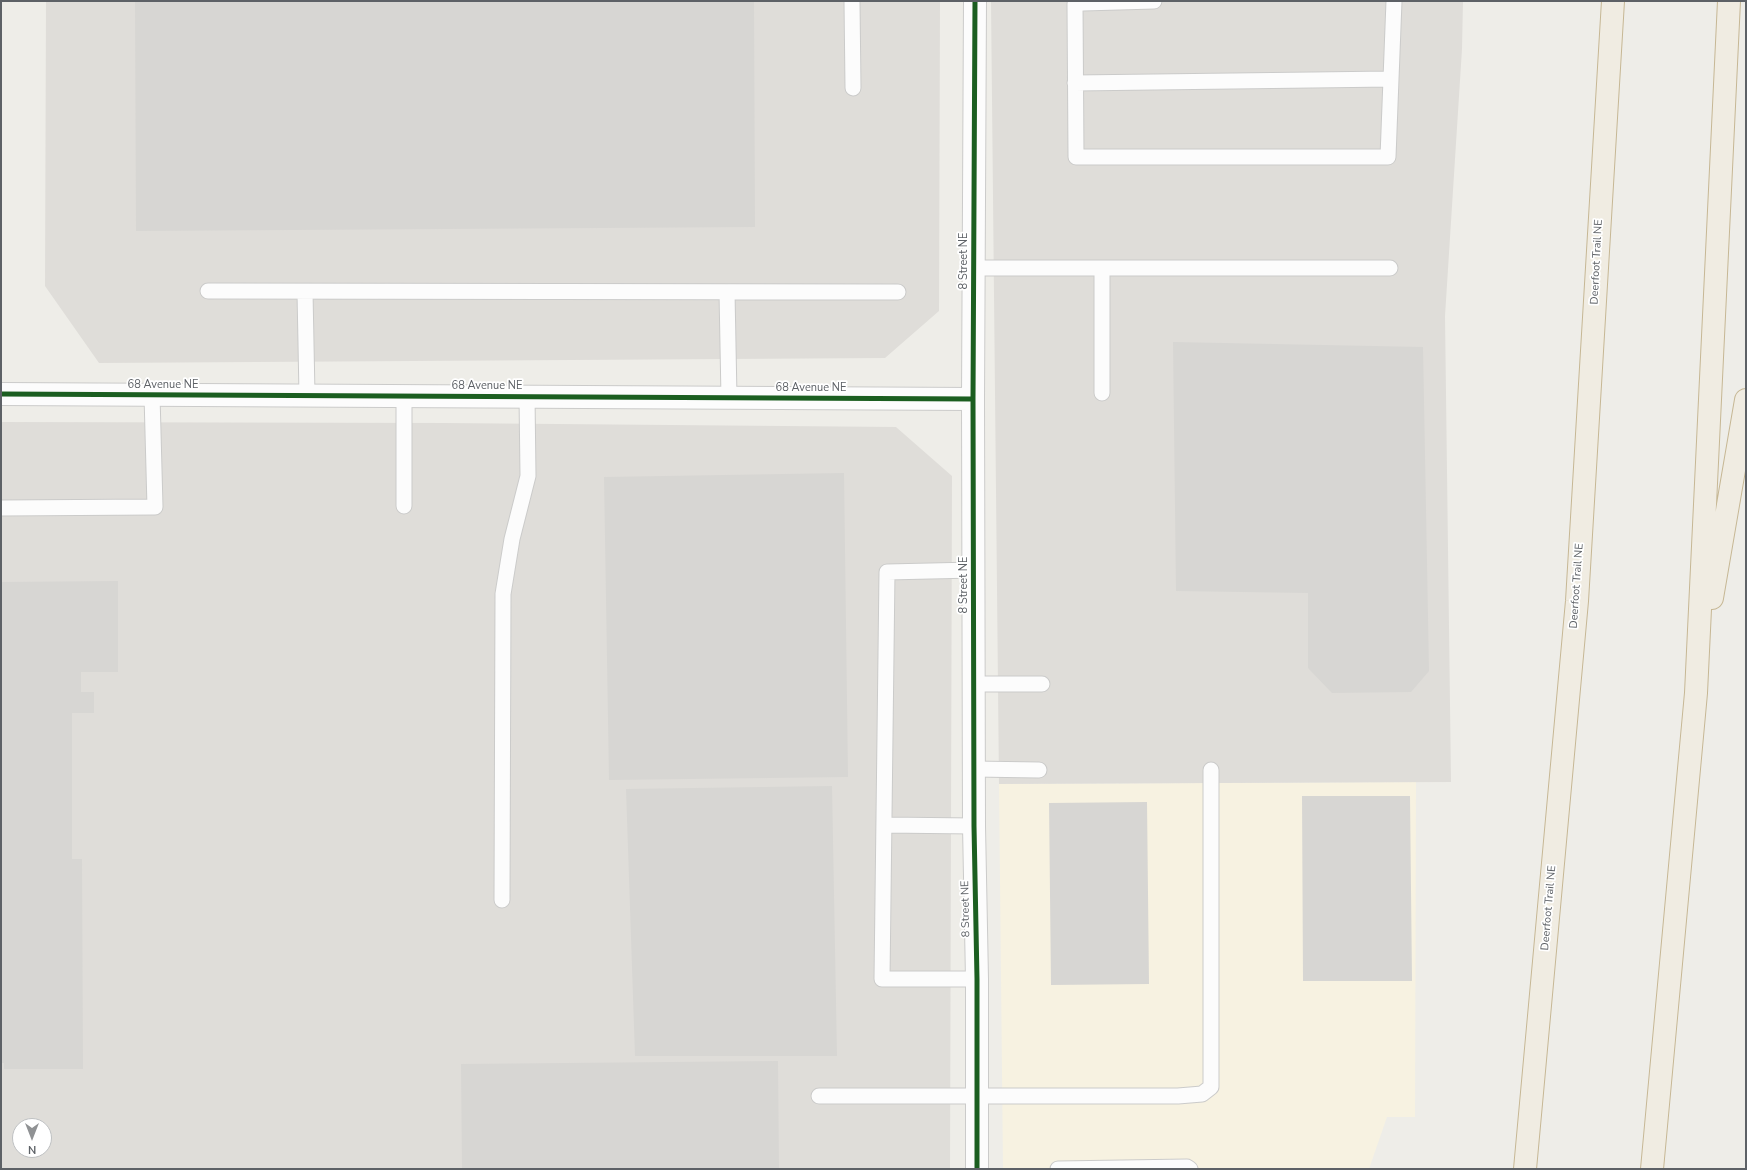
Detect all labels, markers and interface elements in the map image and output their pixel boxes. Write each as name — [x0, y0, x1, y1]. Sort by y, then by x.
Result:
street label: Deerfoot Trail NE — [1588, 219, 1606, 305]
street label: 8 Street NE — [957, 233, 971, 289]
street label: 68 Avenue NE — [128, 378, 198, 392]
street label: 68 Avenue NE — [452, 379, 522, 393]
street label: 68 Avenue NE — [776, 381, 846, 395]
street label: Deerfoot Trail NE — [1567, 543, 1587, 629]
street label: 8 Street NE — [957, 557, 971, 613]
street label: Deerfoot Trail NE — [1539, 865, 1559, 951]
street label: 8 Street NE — [959, 880, 973, 938]
north arrow — [12, 1118, 52, 1158]
text: N — [28, 1142, 36, 1157]

